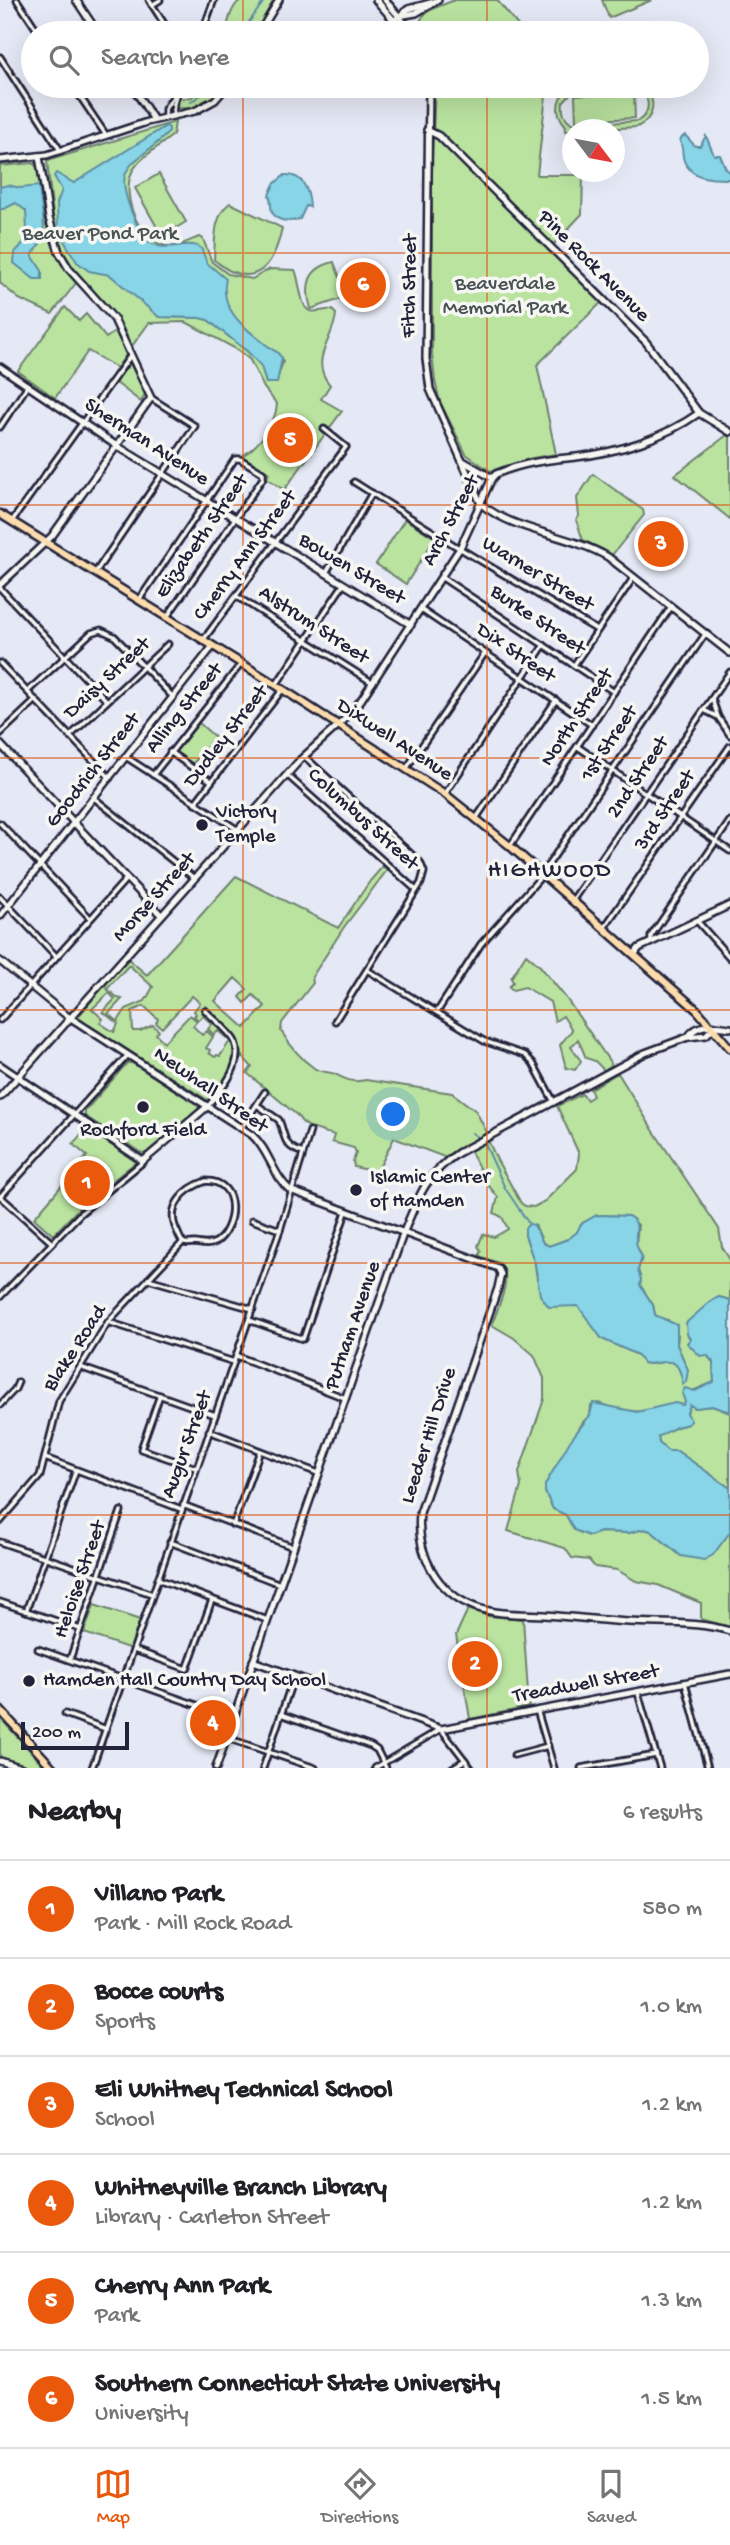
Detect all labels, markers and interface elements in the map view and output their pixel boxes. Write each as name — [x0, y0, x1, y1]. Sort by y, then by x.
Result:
search box — [21, 21, 709, 98]
icon: search — [45, 41, 83, 79]
text: Search here — [101, 44, 229, 75]
north arrow — [562, 119, 625, 182]
street label: Pine Rock Avenue — [531, 205, 655, 329]
park label: Beaver Pond Park — [21, 223, 180, 248]
street label: Fitch Street — [398, 232, 424, 339]
pin: 6 — [340, 259, 386, 311]
park label: Beaverdale Memorial Park — [443, 273, 570, 322]
street label: Sherman Avenue — [79, 393, 214, 493]
pin: 5 — [267, 414, 313, 466]
street label: Elizabeth Street — [151, 468, 256, 604]
street label: Arch Street — [418, 469, 487, 571]
street label: Cherry Ann Street — [189, 484, 305, 626]
pin: 3 — [638, 518, 684, 570]
street label: Bowen Street — [292, 528, 411, 613]
street label: Warner Street — [476, 532, 600, 619]
street label: Burke Street — [484, 580, 591, 663]
street label: Alstrum Street — [253, 581, 375, 672]
street label: Dix Street — [469, 617, 561, 691]
street label: Daisy Street — [58, 631, 158, 727]
street label: Alling Street — [141, 657, 231, 759]
street label: North Street — [536, 662, 621, 772]
street label: Dudley Street — [178, 679, 276, 795]
street label: Dixwell Avenue — [329, 693, 458, 789]
street label: 1st Street — [575, 699, 646, 787]
street label: Goodrich Street — [41, 707, 148, 833]
street label: 2nd Street — [602, 730, 677, 824]
street label: Columbus Street — [301, 763, 425, 878]
street label: 3rd Street — [629, 764, 703, 857]
place label: Victory Temple — [215, 801, 277, 850]
marker: Victory Temple — [194, 817, 210, 833]
street label: Morse Street — [108, 846, 204, 948]
district label: HIGHWOOD — [488, 858, 612, 885]
street label: Newhall Street — [148, 1042, 274, 1141]
your location — [376, 1097, 410, 1131]
marker: Rochford Field — [135, 1099, 151, 1115]
place label: Rochford Field — [80, 1119, 207, 1144]
pin: 1 — [64, 1157, 110, 1209]
place label: Islamic Center of Hamden — [370, 1166, 491, 1215]
marker: Islamic Center of Hamden — [348, 1182, 364, 1198]
street label: Putnam Avenue — [320, 1257, 388, 1395]
street label: Blake Road — [38, 1300, 114, 1398]
street label: Leeder Hill Drive — [396, 1364, 464, 1507]
street label: Augur Street — [157, 1386, 220, 1502]
street label: Heloise Street — [49, 1516, 114, 1642]
pin: 2 — [452, 1638, 498, 1690]
street label: Treadwell Street — [510, 1659, 663, 1710]
place label: Hamden Hall Country Day School — [43, 1669, 326, 1694]
marker: Hamden Hall Country Day School — [21, 1673, 37, 1689]
pin: 4 — [190, 1697, 236, 1749]
scale bar — [21, 1719, 130, 1751]
text: 200 m — [32, 1722, 81, 1745]
text: Nearby — [28, 1796, 121, 1831]
text: 6 results — [623, 1800, 702, 1827]
text: Villano Park — [95, 1880, 223, 1911]
text: 1 — [46, 1896, 56, 1923]
text: 580 m — [642, 1896, 702, 1923]
text: Park · Mill Rock Road — [95, 1911, 291, 1938]
text: Bocce courts — [95, 1978, 223, 2009]
text: 2 — [45, 1994, 57, 2021]
text: 1.0 km — [640, 1994, 702, 2021]
text: Sports — [95, 2009, 155, 2036]
text: Eli Whitney Technical School — [95, 2076, 393, 2107]
text: 3 — [45, 2092, 57, 2119]
text: 1.2 km — [642, 2092, 702, 2119]
text: School — [95, 2107, 155, 2134]
text: Whitneyville Branch Library — [95, 2174, 387, 2205]
text: 4 — [46, 2190, 56, 2217]
text: 1.2 km — [642, 2190, 702, 2217]
text: Library · Carleton Street — [95, 2205, 328, 2232]
text: Cherry Ann Park — [95, 2272, 270, 2303]
text: 5 — [45, 2288, 57, 2315]
text: 1.3 km — [642, 2288, 702, 2315]
text: Park — [95, 2303, 139, 2330]
text: Southern Connecticut State University — [95, 2370, 500, 2401]
text: 6 — [45, 2386, 57, 2413]
text: 1.5 km — [641, 2386, 702, 2413]
text: University — [95, 2401, 189, 2428]
tab: Map — [94, 2465, 132, 2530]
tab: Directions — [321, 2465, 398, 2530]
tab: Saved — [587, 2465, 636, 2530]

